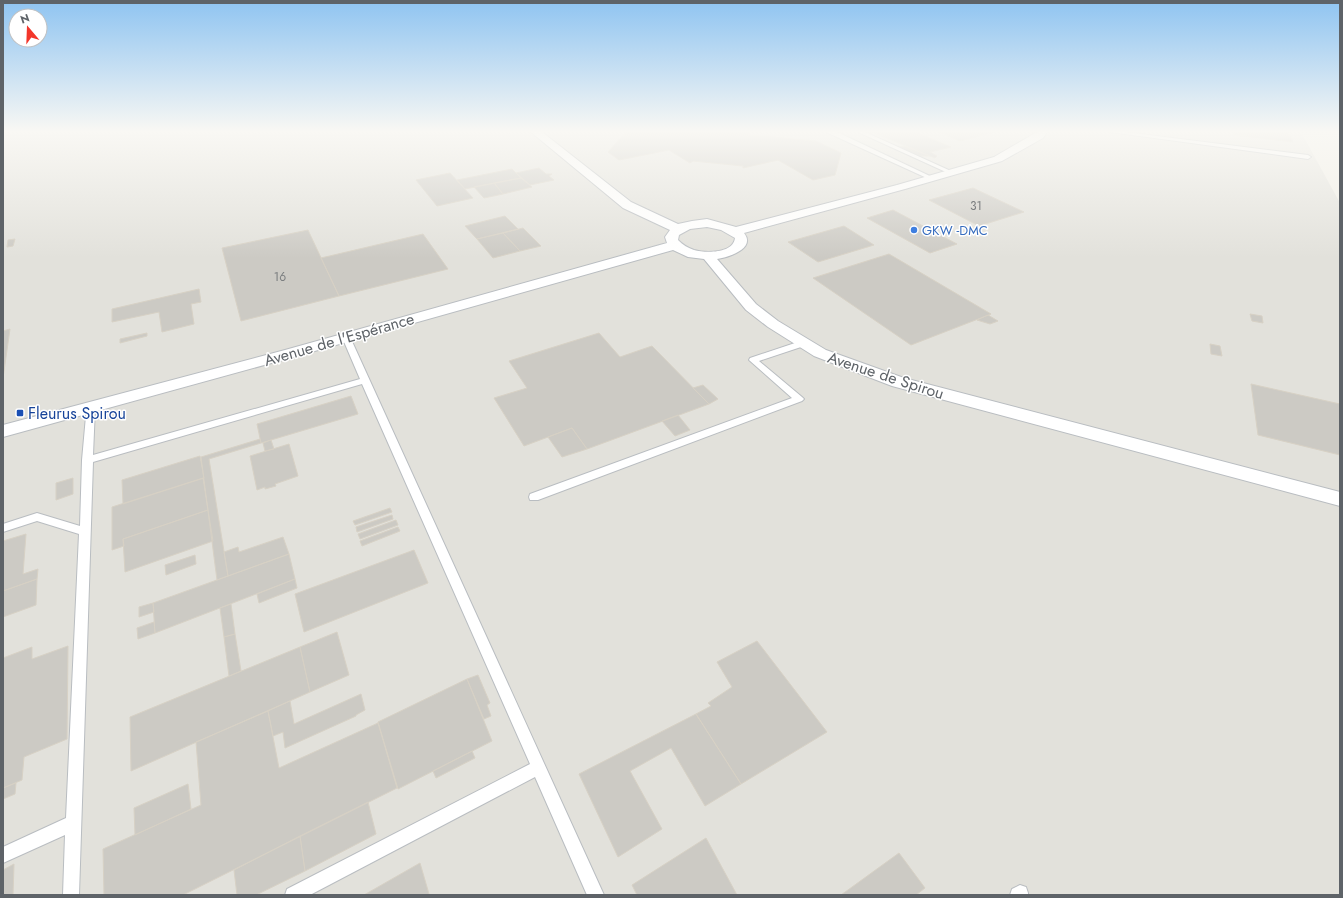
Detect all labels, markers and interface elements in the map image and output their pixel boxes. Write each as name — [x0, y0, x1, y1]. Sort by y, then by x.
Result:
north arrow — [8, 8, 48, 48]
text: N — [18, 10, 31, 28]
house number: 31 — [970, 197, 982, 215]
place label: GKW -DMC — [922, 221, 988, 240]
marker: GKW -DMC — [909, 225, 919, 235]
house number: 16 — [274, 268, 286, 286]
street label: Avenue de l'Espérance — [261, 307, 417, 372]
street label: Avenue de Spirou — [825, 346, 947, 405]
place label: Fleurus Spirou — [28, 402, 126, 425]
marker: Fleurus Spirou — [15, 408, 25, 418]

